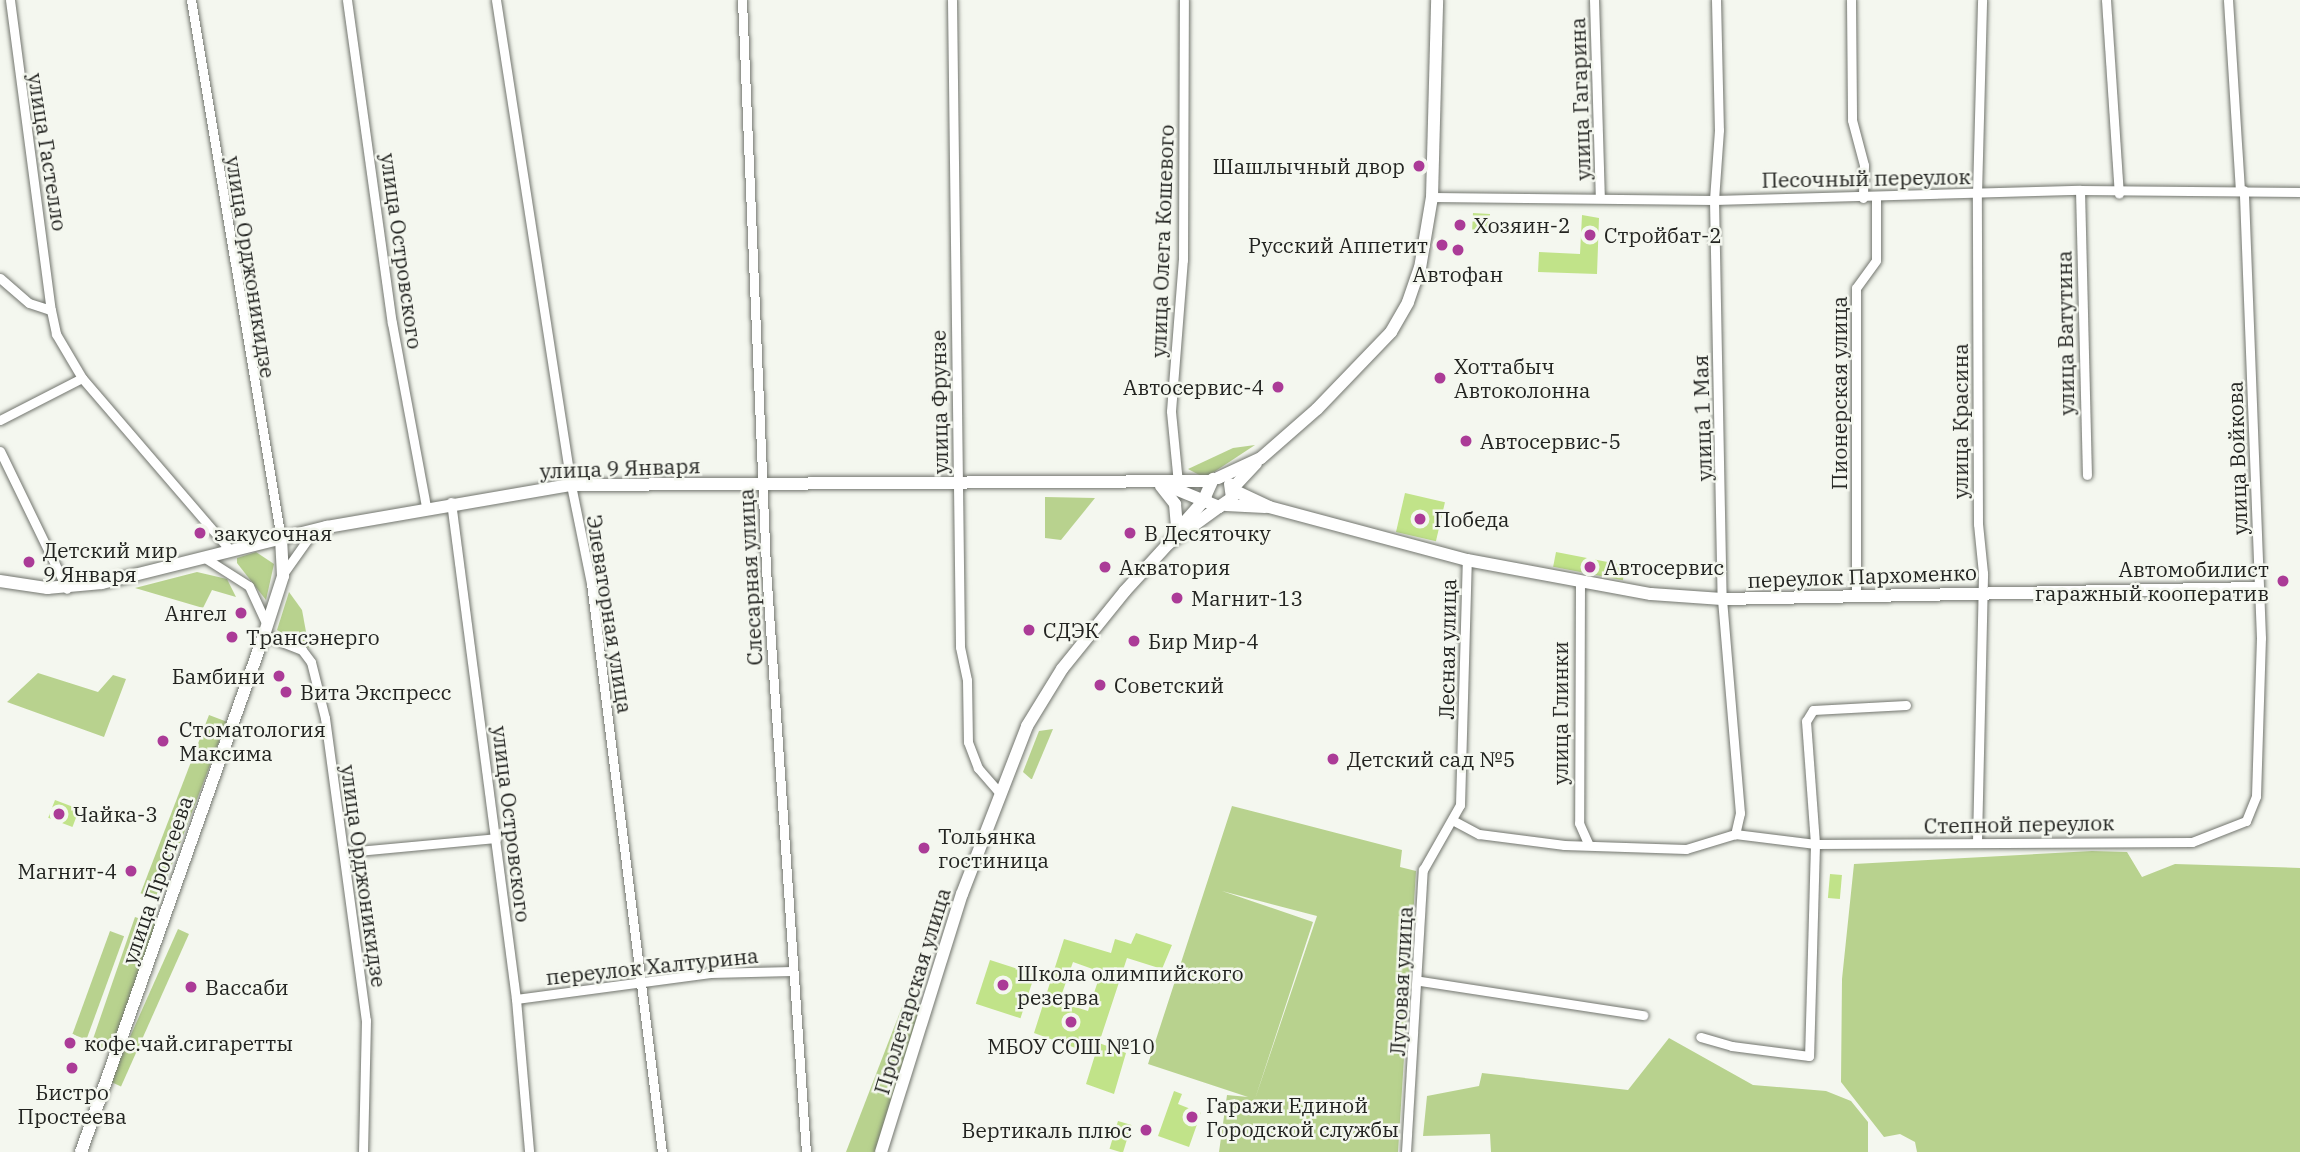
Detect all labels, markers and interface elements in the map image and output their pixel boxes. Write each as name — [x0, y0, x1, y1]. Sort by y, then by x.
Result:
street label: улица Гагарина — [1565, 17, 1595, 181]
street label: улица Гастелло — [23, 71, 73, 233]
street label: улица Олега Кошевого — [1145, 124, 1179, 358]
street label: улица Островского — [376, 151, 428, 351]
place label: Шашлычный двор — [1212, 153, 1405, 179]
street label: улица Орджоникидзе — [221, 154, 281, 380]
marker: Шашлычный двор — [1411, 158, 1427, 174]
street label: Песочный переулок — [1761, 164, 1971, 192]
place label: Хозяин-2 — [1474, 212, 1571, 238]
marker: Хозяин-2 — [1452, 217, 1468, 233]
place label: Стройбат-2 — [1604, 222, 1722, 248]
marker: Стройбат-2 — [1582, 227, 1598, 243]
place label: Русский Аппетит — [1248, 232, 1428, 258]
marker: Русский Аппетит — [1434, 237, 1450, 253]
marker: Автофан — [1450, 242, 1466, 258]
street label: улица Ватутина — [2051, 250, 2079, 416]
place label: Автофан — [1413, 261, 1503, 287]
street label: Пионерская улица — [1826, 296, 1852, 490]
street label: улица Фрунзе — [925, 330, 953, 474]
street label: улица Красина — [1947, 343, 1973, 499]
place label: Хоттабыч Автоколонна — [1454, 353, 1590, 403]
street label: улица 1 Мая — [1687, 354, 1717, 482]
marker: Хоттабыч Автоколонна — [1432, 370, 1448, 386]
place label: Автосервис-4 — [1123, 374, 1264, 400]
marker: Автосервис-4 — [1270, 379, 1286, 395]
street label: улица Войкова — [2222, 381, 2252, 535]
place label: Автосервис-5 — [1480, 428, 1621, 454]
marker: Автосервис-5 — [1458, 433, 1474, 449]
street label: улица 9 Января — [539, 453, 701, 483]
street label: Слесарная улица — [733, 488, 767, 666]
place label: Победа — [1434, 506, 1509, 532]
marker: Победа — [1412, 511, 1428, 527]
street label: Элеваторная улица — [582, 513, 638, 715]
place label: закусочная — [214, 520, 332, 546]
place label: В Десяточку — [1144, 520, 1271, 546]
marker: закусочная — [192, 525, 208, 541]
marker: В Десяточку — [1122, 525, 1138, 541]
place label: Детский мир 9 Января — [43, 537, 178, 587]
marker: Детский мир 9 Января — [21, 554, 37, 570]
place label: Акватория — [1119, 554, 1230, 580]
place label: Автосервис — [1604, 554, 1724, 580]
place label: Автомобилист гаражный кооператив — [2035, 556, 2269, 606]
marker: Акватория — [1097, 559, 1113, 575]
marker: Автосервис — [1582, 559, 1598, 575]
street label: переулок Пархоменко — [1747, 559, 1977, 593]
marker: Автомобилист гаражный кооператив — [2275, 573, 2291, 589]
street label: Лесная улица — [1433, 578, 1461, 720]
place label: Магнит-13 — [1191, 585, 1303, 611]
marker: Магнит-13 — [1169, 590, 1185, 606]
place label: Ангел — [165, 600, 227, 626]
marker: Ангел — [233, 605, 249, 621]
place label: СДЭК — [1043, 617, 1099, 643]
marker: СДЭК — [1021, 622, 1037, 638]
place label: Трансэнерго — [246, 624, 379, 650]
place label: Бир Мир-4 — [1148, 628, 1259, 654]
marker: Трансэнерго — [224, 629, 240, 645]
marker: Бир Мир-4 — [1126, 633, 1142, 649]
street label: улица Глинки — [1547, 641, 1573, 785]
place label: Бамбини — [172, 663, 265, 689]
marker: Бамбини — [271, 668, 287, 684]
place label: Советский — [1114, 672, 1224, 698]
marker: Советский — [1092, 677, 1108, 693]
place label: Вита Экспресс — [300, 679, 451, 705]
marker: Вита Экспресс — [278, 684, 294, 700]
place label: Стоматология Максима — [179, 716, 326, 766]
street label: улица Островского — [487, 724, 537, 924]
marker: Стоматология Максима — [153, 731, 173, 751]
place label: Детский сад №5 — [1347, 746, 1515, 772]
marker: Детский сад №5 — [1325, 751, 1341, 767]
street label: улица Орджоникидзе — [336, 763, 392, 989]
street label: улица Простеева — [116, 793, 198, 967]
place label: Чайка-3 — [73, 801, 158, 827]
marker: Чайка-3 — [51, 806, 67, 822]
street label: Степной переулок — [1924, 810, 2114, 838]
place label: Тольянка гостиница — [938, 823, 1049, 873]
marker: Тольянка гостиница — [916, 840, 932, 856]
place label: Магнит-4 — [18, 858, 117, 884]
marker: Магнит-4 — [123, 863, 139, 879]
street label: Пролетарская улица — [869, 885, 955, 1097]
street label: Луговая улица — [1384, 905, 1418, 1057]
street label: переулок Халтурина — [544, 942, 760, 990]
place label: Школа олимпийского резерва — [1017, 960, 1243, 1010]
place label: Вассаби — [205, 974, 289, 1000]
marker: Школа олимпийского резерва — [995, 977, 1011, 993]
marker: Вассаби — [183, 979, 199, 995]
marker: МБОУ СОШ №10 — [1063, 1014, 1079, 1030]
place label: кофе.чай.сигаретты — [84, 1030, 293, 1056]
place label: МБОУ СОШ №10 — [987, 1033, 1155, 1059]
marker: кофе.чай.сигаретты — [62, 1035, 78, 1051]
marker: Бистро Простеева — [64, 1060, 80, 1076]
place label: Бистро Простеева — [17, 1079, 127, 1129]
place label: Гаражи Единой Городской службы — [1206, 1092, 1399, 1142]
marker: Гаражи Единой Городской службы — [1184, 1109, 1200, 1125]
place label: Вертикаль плюс — [962, 1117, 1132, 1143]
marker: Вертикаль плюс — [1138, 1122, 1154, 1138]

